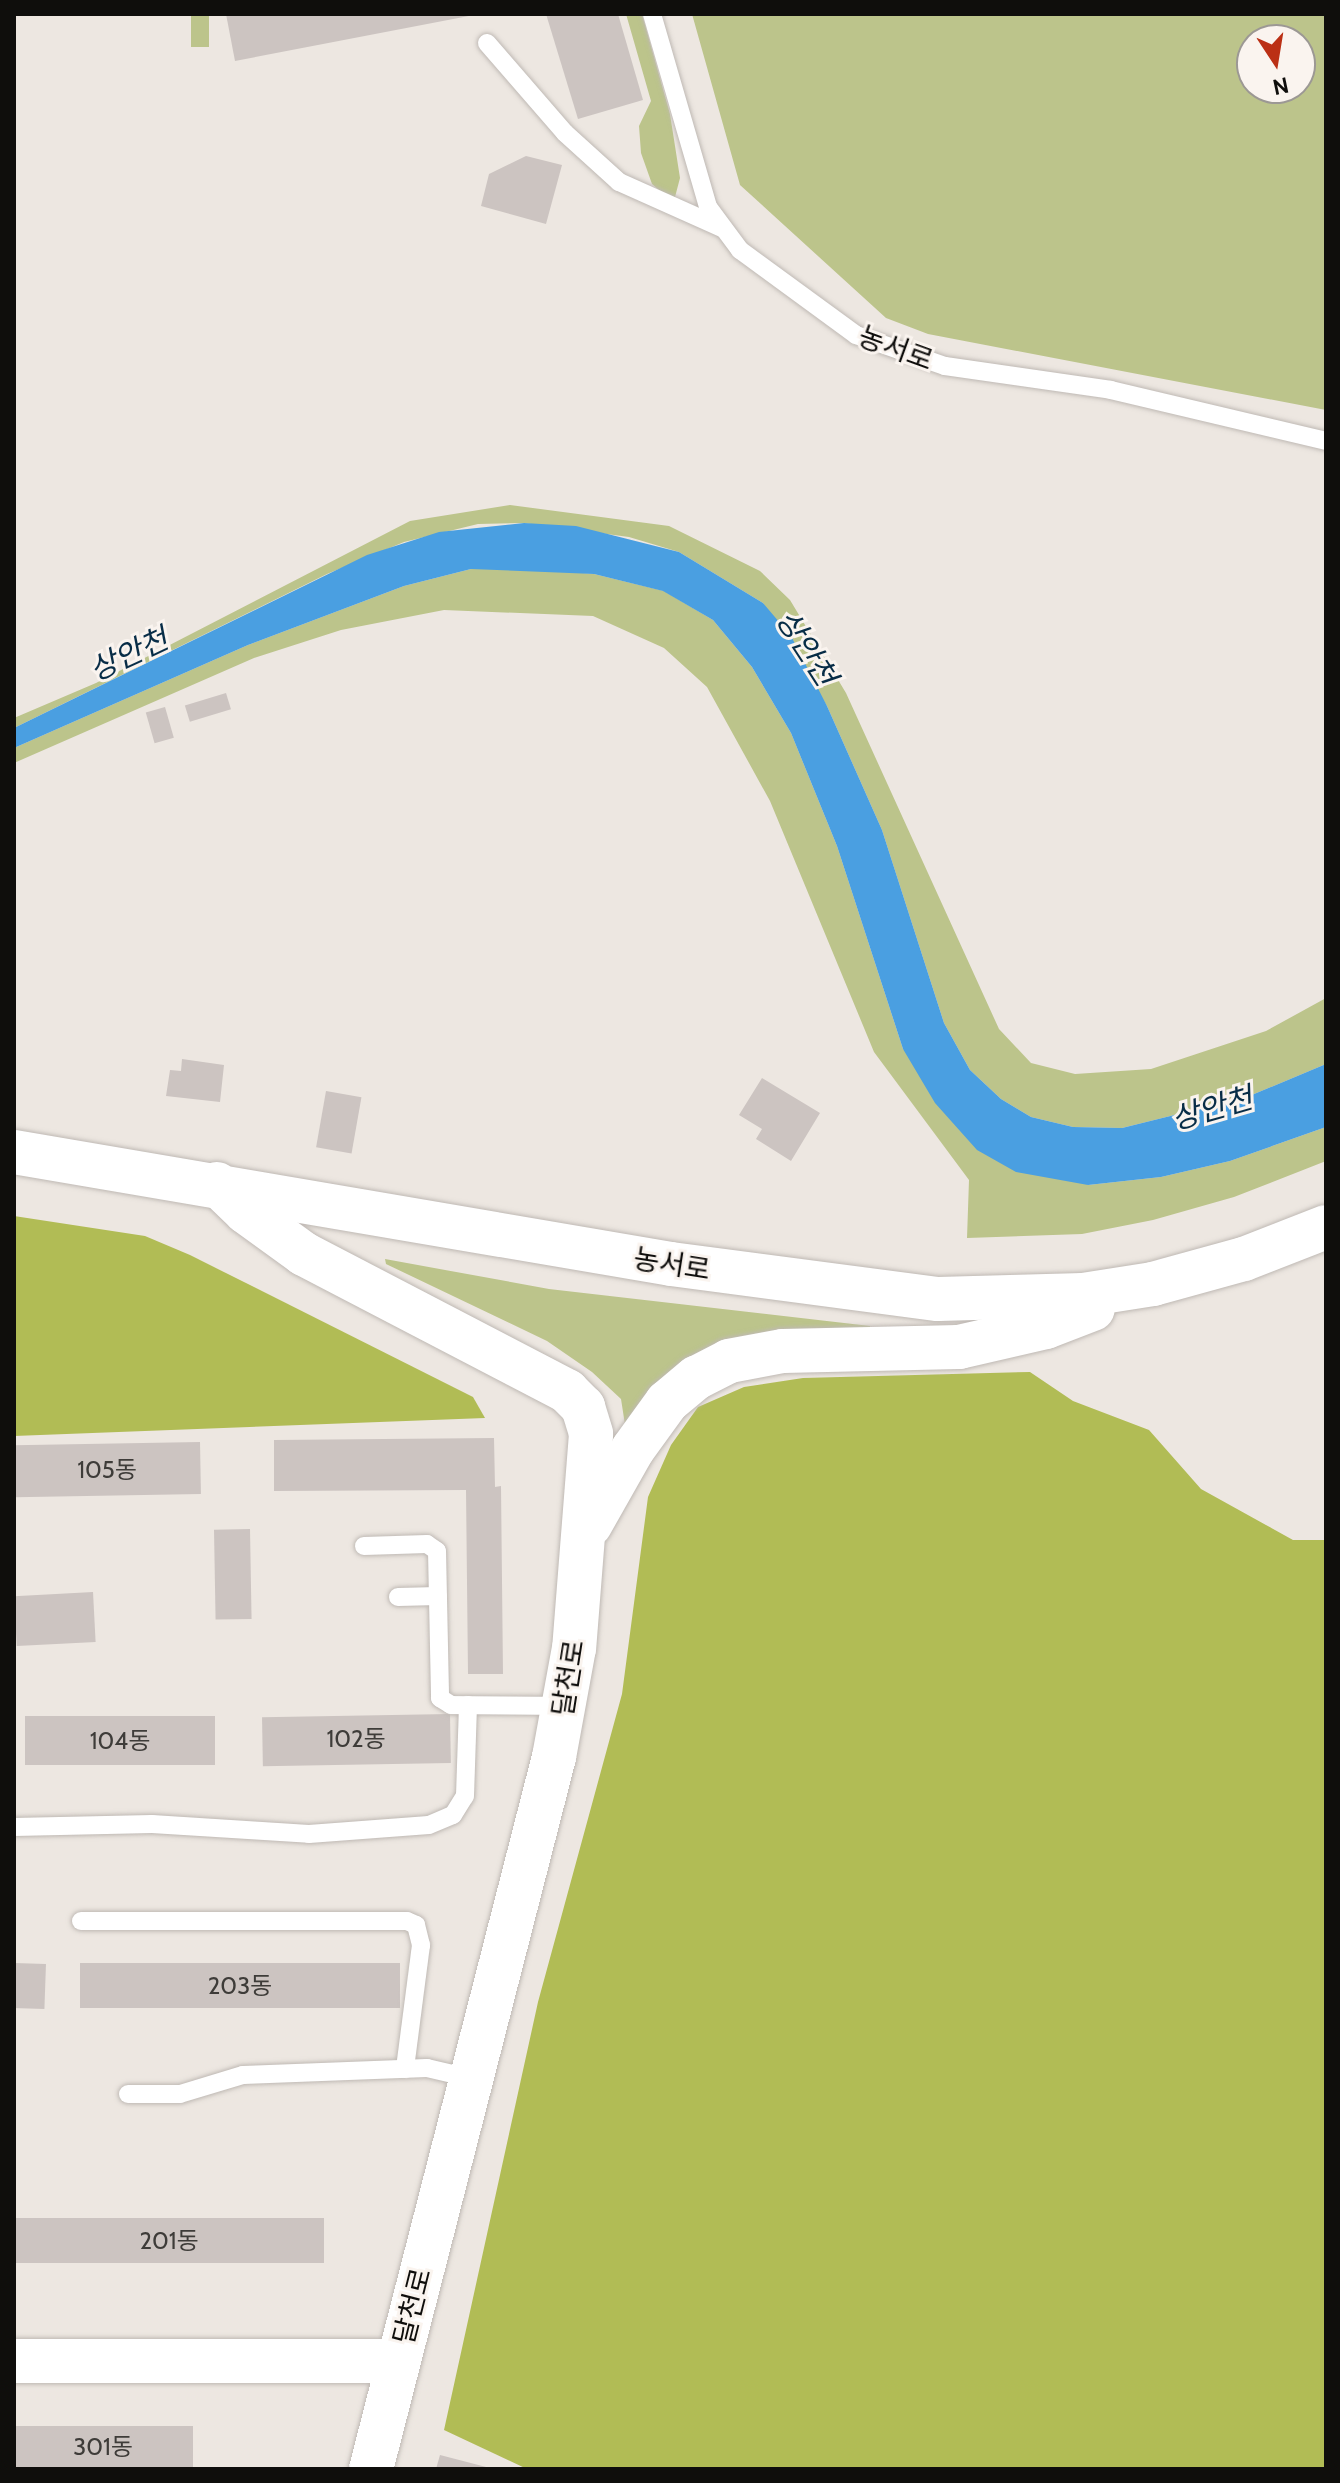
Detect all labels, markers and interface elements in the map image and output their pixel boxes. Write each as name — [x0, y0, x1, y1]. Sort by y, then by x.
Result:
north arrow — [1236, 24, 1316, 104]
text: N — [1270, 71, 1291, 101]
street label: 농서로 — [854, 319, 938, 377]
water label: 상안천 — [768, 603, 844, 693]
water label: 상안천 — [84, 621, 174, 689]
water label: 상안천 — [1167, 1080, 1257, 1138]
street label: 농서로 — [631, 1241, 713, 1287]
house number: 105동 — [77, 1456, 137, 1484]
street label: 달천로 — [545, 1637, 591, 1719]
house number: 102동 — [326, 1725, 386, 1753]
house number: 104동 — [90, 1727, 150, 1755]
house number: 203동 — [208, 1972, 272, 2000]
house number: 201동 — [139, 2227, 199, 2255]
street label: 달천로 — [386, 2264, 438, 2348]
house number: 301동 — [73, 2433, 133, 2461]

